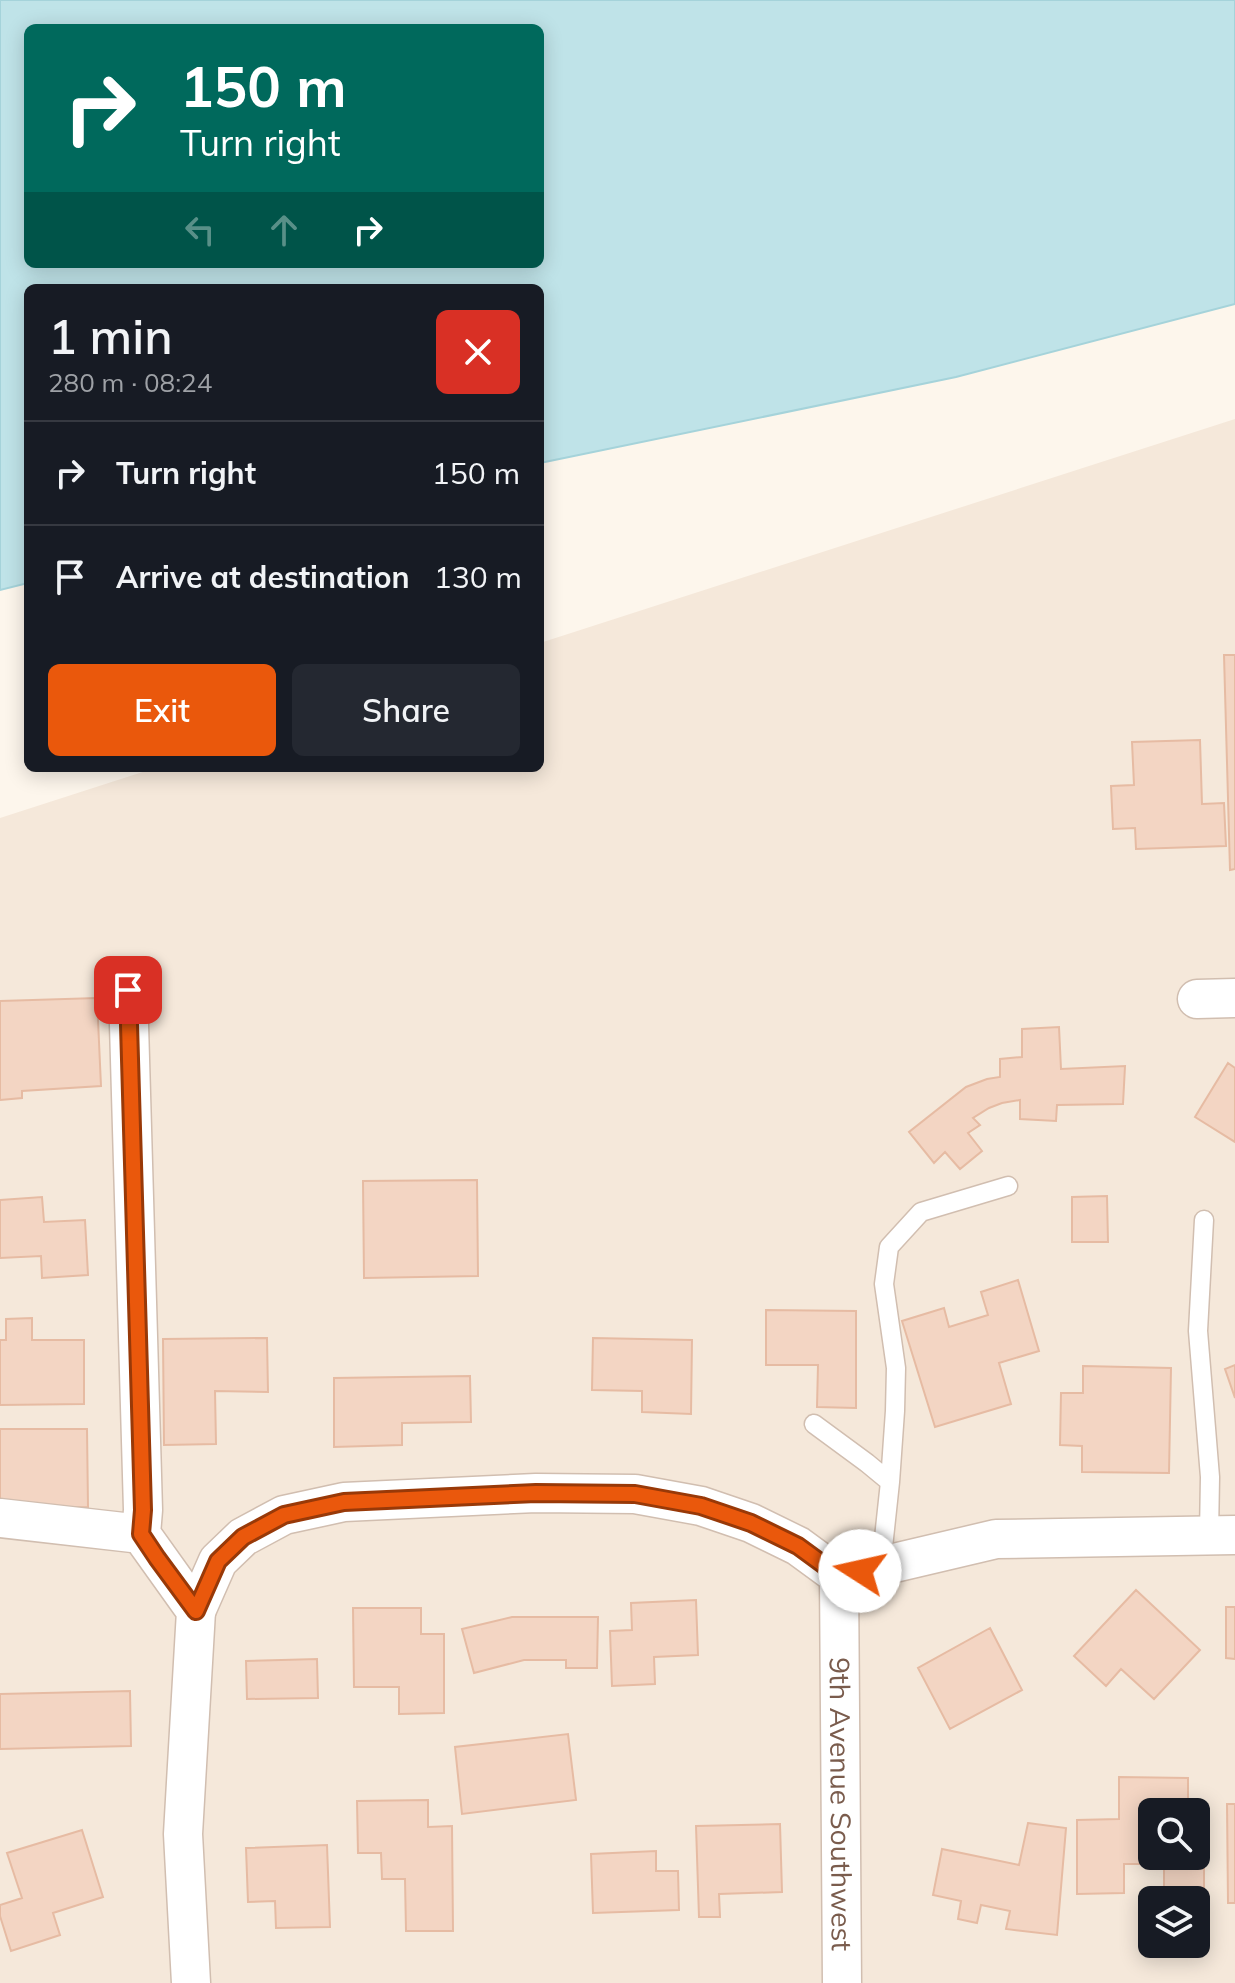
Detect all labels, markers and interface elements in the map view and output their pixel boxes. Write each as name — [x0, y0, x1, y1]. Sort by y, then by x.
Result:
text: 150 m — [180, 51, 347, 121]
icon: right — [48, 56, 152, 160]
text: Turn right — [180, 120, 341, 165]
icon: left — [178, 208, 222, 252]
icon: ahead — [262, 208, 306, 252]
icon: right — [346, 208, 390, 252]
text: 1 min — [48, 306, 173, 366]
button: close — [436, 310, 520, 394]
text: 280 m · 08:24 — [48, 366, 212, 399]
icon: right — [48, 451, 92, 495]
text: Turn right — [116, 454, 256, 492]
text: 150 m — [432, 454, 520, 492]
icon: arrive — [48, 555, 92, 599]
text: Arrive at destination — [116, 558, 410, 596]
text: 130 m — [434, 558, 522, 596]
button: Exit — [48, 664, 276, 756]
button: Share — [292, 664, 520, 756]
pin — [94, 956, 162, 1024]
icon: arrive — [106, 968, 150, 1012]
position arrow — [818, 1529, 902, 1613]
street label: 9th Avenue Southwest — [823, 1657, 860, 1951]
map controls — [1138, 1798, 1210, 1958]
button: search — [1138, 1798, 1210, 1870]
button: layers — [1138, 1886, 1210, 1958]

